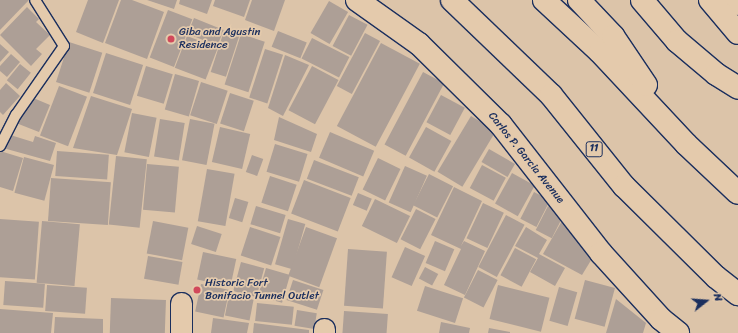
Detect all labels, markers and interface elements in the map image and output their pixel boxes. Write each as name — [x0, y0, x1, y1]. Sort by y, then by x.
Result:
place label: Giba and Agustin Residence — [179, 26, 261, 52]
marker: Giba and Agustin Residence — [166, 34, 176, 44]
street label: Carlos P. Garcia Avenue — [485, 110, 567, 206]
road number: 11 — [585, 141, 603, 157]
place label: Historic Fort Bonifacio Tunnel Outlet — [205, 277, 319, 303]
north arrow — [686, 281, 726, 321]
marker: Historic Fort Bonifacio Tunnel Outlet — [192, 285, 202, 295]
text: N — [708, 291, 728, 304]

